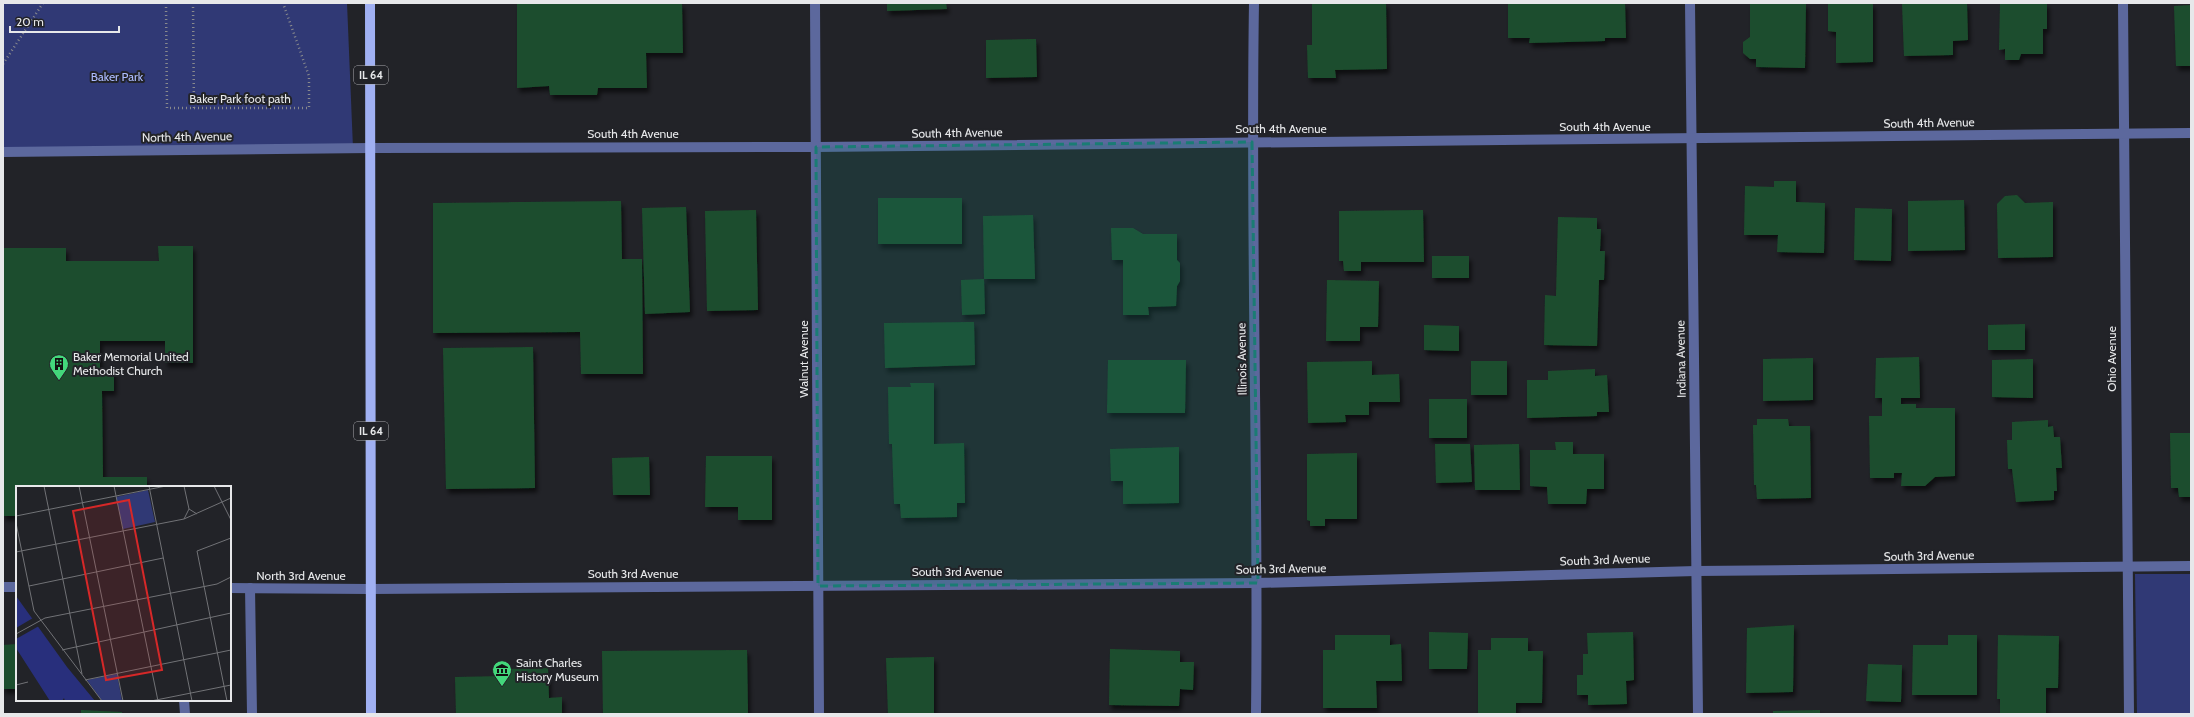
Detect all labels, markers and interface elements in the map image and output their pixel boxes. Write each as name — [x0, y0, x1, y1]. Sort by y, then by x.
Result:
scale bar — [10, 8, 119, 34]
text: 20 m — [16, 14, 44, 29]
road number: IL 64 — [354, 66, 388, 84]
park label: Baker Park — [91, 69, 144, 84]
street label: Baker Park foot path — [189, 91, 291, 106]
street label: South 4th Avenue — [1883, 114, 1975, 131]
street label: South 4th Avenue — [1559, 119, 1651, 134]
street label: South 4th Avenue — [1235, 121, 1327, 136]
street label: South 4th Avenue — [911, 124, 1003, 141]
street label: South 4th Avenue — [587, 126, 679, 141]
street label: North 4th Avenue — [142, 128, 232, 145]
street label: Walnut Avenue — [796, 320, 811, 398]
street label: Indiana Avenue — [1672, 320, 1689, 398]
street label: Illinois Avenue — [1233, 323, 1250, 396]
street label: Ohio Avenue — [2104, 326, 2119, 392]
place label: Baker Memorial United Methodist Church — [73, 349, 189, 378]
building icon: Baker Memorial United Methodist Church — [48, 353, 70, 381]
road number: IL 64 — [354, 422, 388, 440]
inset map — [16, 486, 231, 701]
street label: South 3rd Avenue — [1884, 547, 1974, 564]
street label: South 3rd Avenue — [1559, 550, 1651, 569]
street label: South 3rd Avenue — [1236, 560, 1326, 577]
street label: South 3rd Avenue — [912, 564, 1002, 579]
street label: South 3rd Avenue — [588, 566, 678, 581]
street label: North 3rd Avenue — [256, 568, 346, 583]
place label: Saint Charles History Museum — [516, 655, 599, 684]
museum icon: Saint Charles History Museum — [491, 659, 513, 687]

